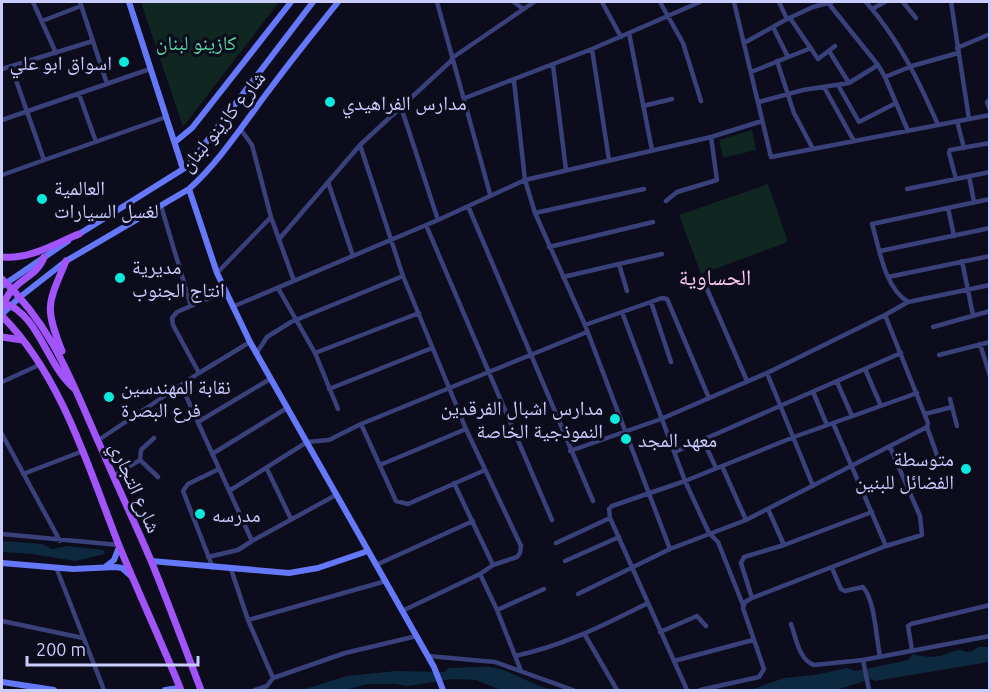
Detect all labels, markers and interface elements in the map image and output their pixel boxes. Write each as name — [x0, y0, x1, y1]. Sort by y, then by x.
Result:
park label: كازينو لبنان — [156, 31, 236, 55]
place label: اسواق ابو علي — [10, 51, 112, 79]
marker: اسواق ابو علي — [117, 55, 131, 69]
street label: شارع كازينو لبنان — [174, 66, 271, 177]
place label: مدارس الفراهيدي — [342, 91, 467, 119]
marker: مدارس الفراهيدي — [323, 95, 337, 109]
place label: العالمية لغسل السيارات — [54, 176, 159, 223]
marker: العالمية لغسل السيارات — [35, 192, 49, 206]
place label: مديرية انتاج الجنوب — [132, 255, 225, 303]
district label: الحساوية — [679, 264, 751, 290]
marker: مديرية انتاج الجنوب — [113, 271, 127, 285]
place label: نقابة المهندسين فرع البصرة — [121, 375, 231, 423]
marker: نقابة المهندسين فرع البصرة — [102, 390, 116, 404]
place label: مدارس اشبال الفرقدين النموذجية الخاصة — [441, 396, 603, 442]
marker: مدارس اشبال الفرقدين النموذجية الخاصة — [608, 412, 622, 426]
place label: معهد المجد — [638, 428, 717, 452]
marker: معهد المجد — [619, 432, 633, 446]
street label: شارع التجاري — [101, 438, 166, 538]
place label: متوسطة الفضائل للبنين — [855, 447, 954, 494]
marker: متوسطة الفضائل للبنين — [959, 462, 973, 476]
place label: مدرسه — [212, 503, 261, 526]
marker: مدرسه — [193, 507, 207, 521]
scale bar — [27, 629, 198, 667]
text: 200 m — [36, 639, 86, 659]

